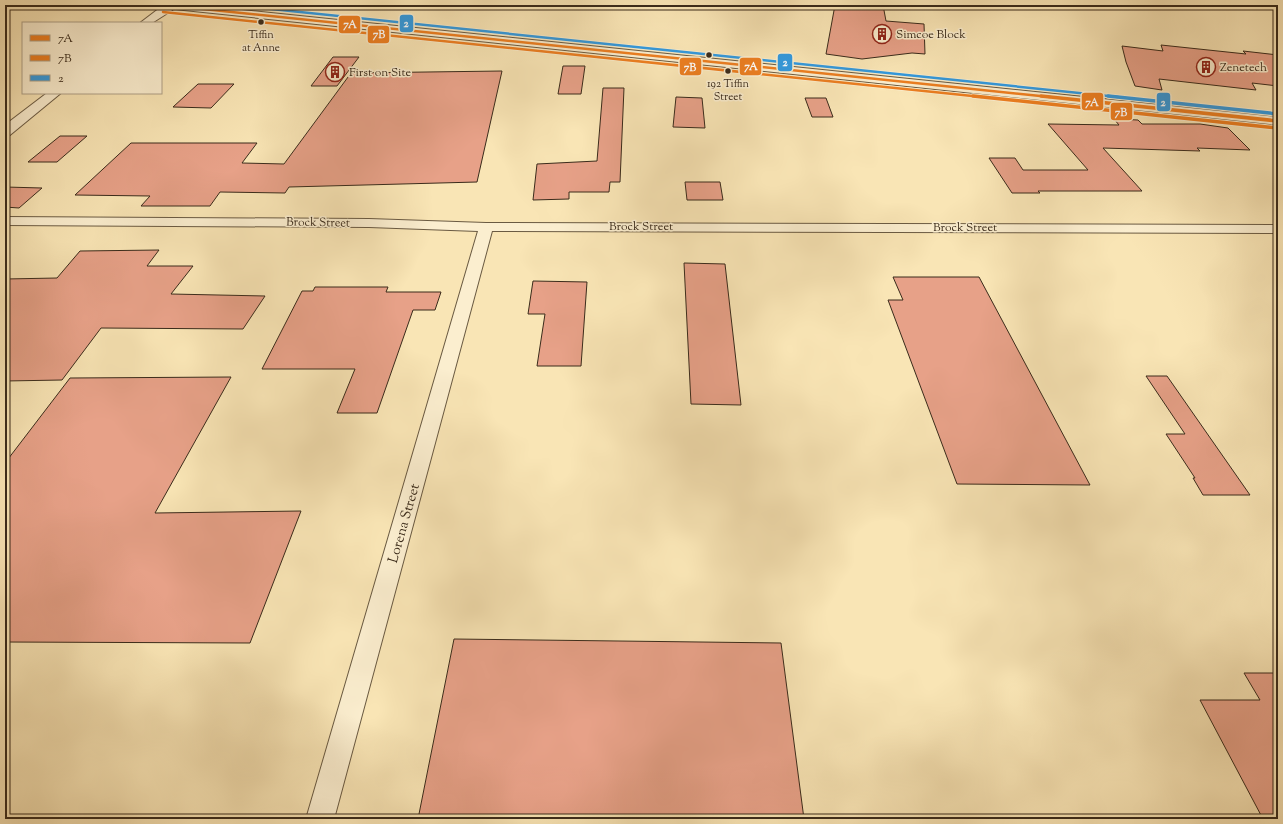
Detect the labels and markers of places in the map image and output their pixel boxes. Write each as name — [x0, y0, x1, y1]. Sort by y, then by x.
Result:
marker: Tiffin at Anne — [256, 17, 266, 27]
building icon: Simcoe Block — [871, 23, 893, 45]
place label: Simcoe Block — [896, 26, 966, 44]
place label: Tiffin at Anne — [242, 27, 280, 56]
unlabelled marker — [704, 50, 714, 60]
building icon: Zenetech — [1195, 56, 1217, 78]
place label: Zenetech — [1220, 59, 1267, 77]
building icon: First on Site — [324, 61, 346, 83]
place label: First on Site — [349, 64, 412, 82]
marker: 192 Tiffin Street — [723, 66, 733, 76]
place label: 192 Tiffin Street — [707, 76, 750, 105]

